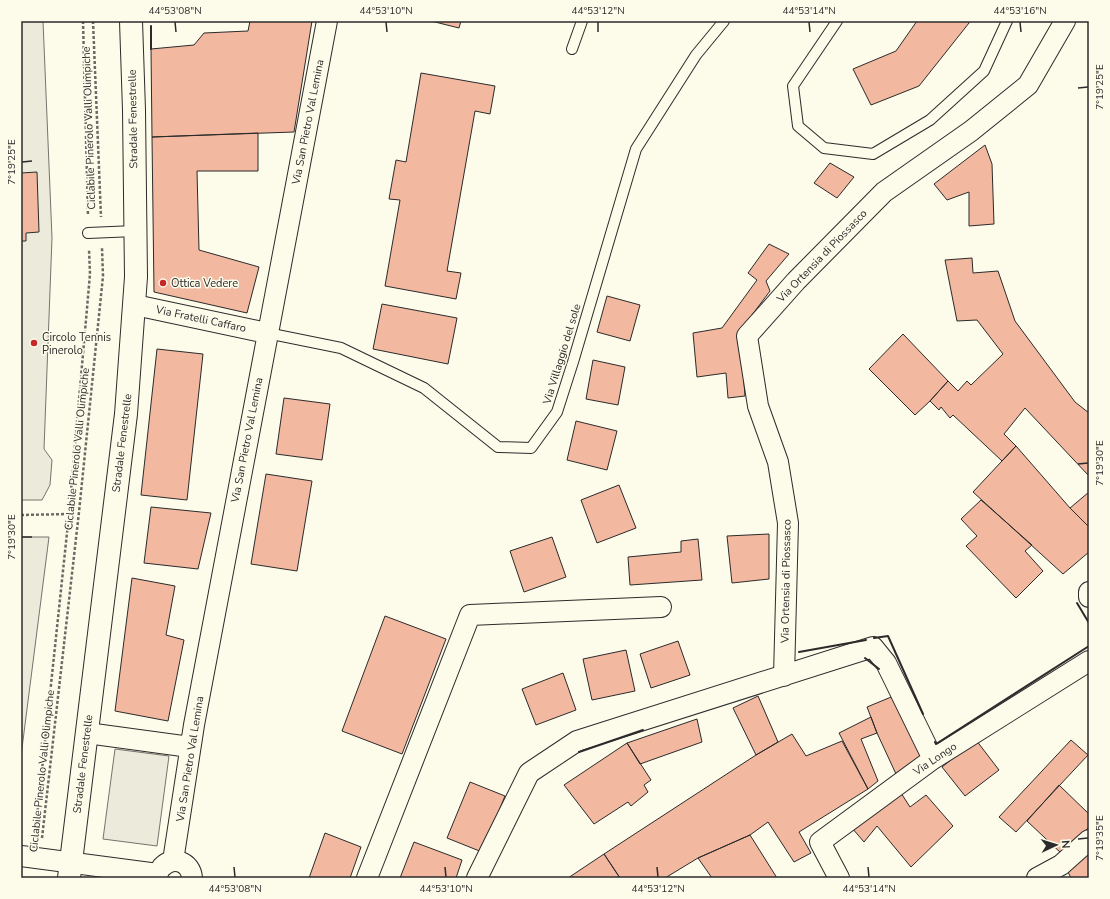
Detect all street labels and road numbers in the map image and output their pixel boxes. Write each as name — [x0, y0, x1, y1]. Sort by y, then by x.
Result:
street label: Ciclabile Pinerolo Valli Olimpiche — [79, 46, 99, 210]
street label: Via San Pietro Val Lemina — [288, 58, 328, 187]
street label: Stradale Fenestrelle — [125, 69, 141, 169]
street label: Via Ortensia di Piossasco — [773, 206, 870, 307]
street label: Via Fratelli Caffaro — [154, 302, 248, 336]
street label: Via Villaggio del sole — [539, 302, 584, 407]
street label: Ciclabile Pinerolo Valli Olimpiche — [61, 367, 93, 531]
street label: Via San Pietro Val Lemina — [227, 376, 267, 505]
street label: Stradale Fenestrelle — [109, 393, 136, 493]
street label: Via Ortensia di Piossasco — [777, 519, 795, 644]
street label: Ciclabile Pinerolo Valli Olimpiche — [26, 689, 58, 853]
street label: Via San Pietro Val Lemina — [172, 695, 207, 824]
street label: Stradale Fenestrelle — [70, 714, 97, 814]
street label: Via Longo — [909, 739, 960, 780]

